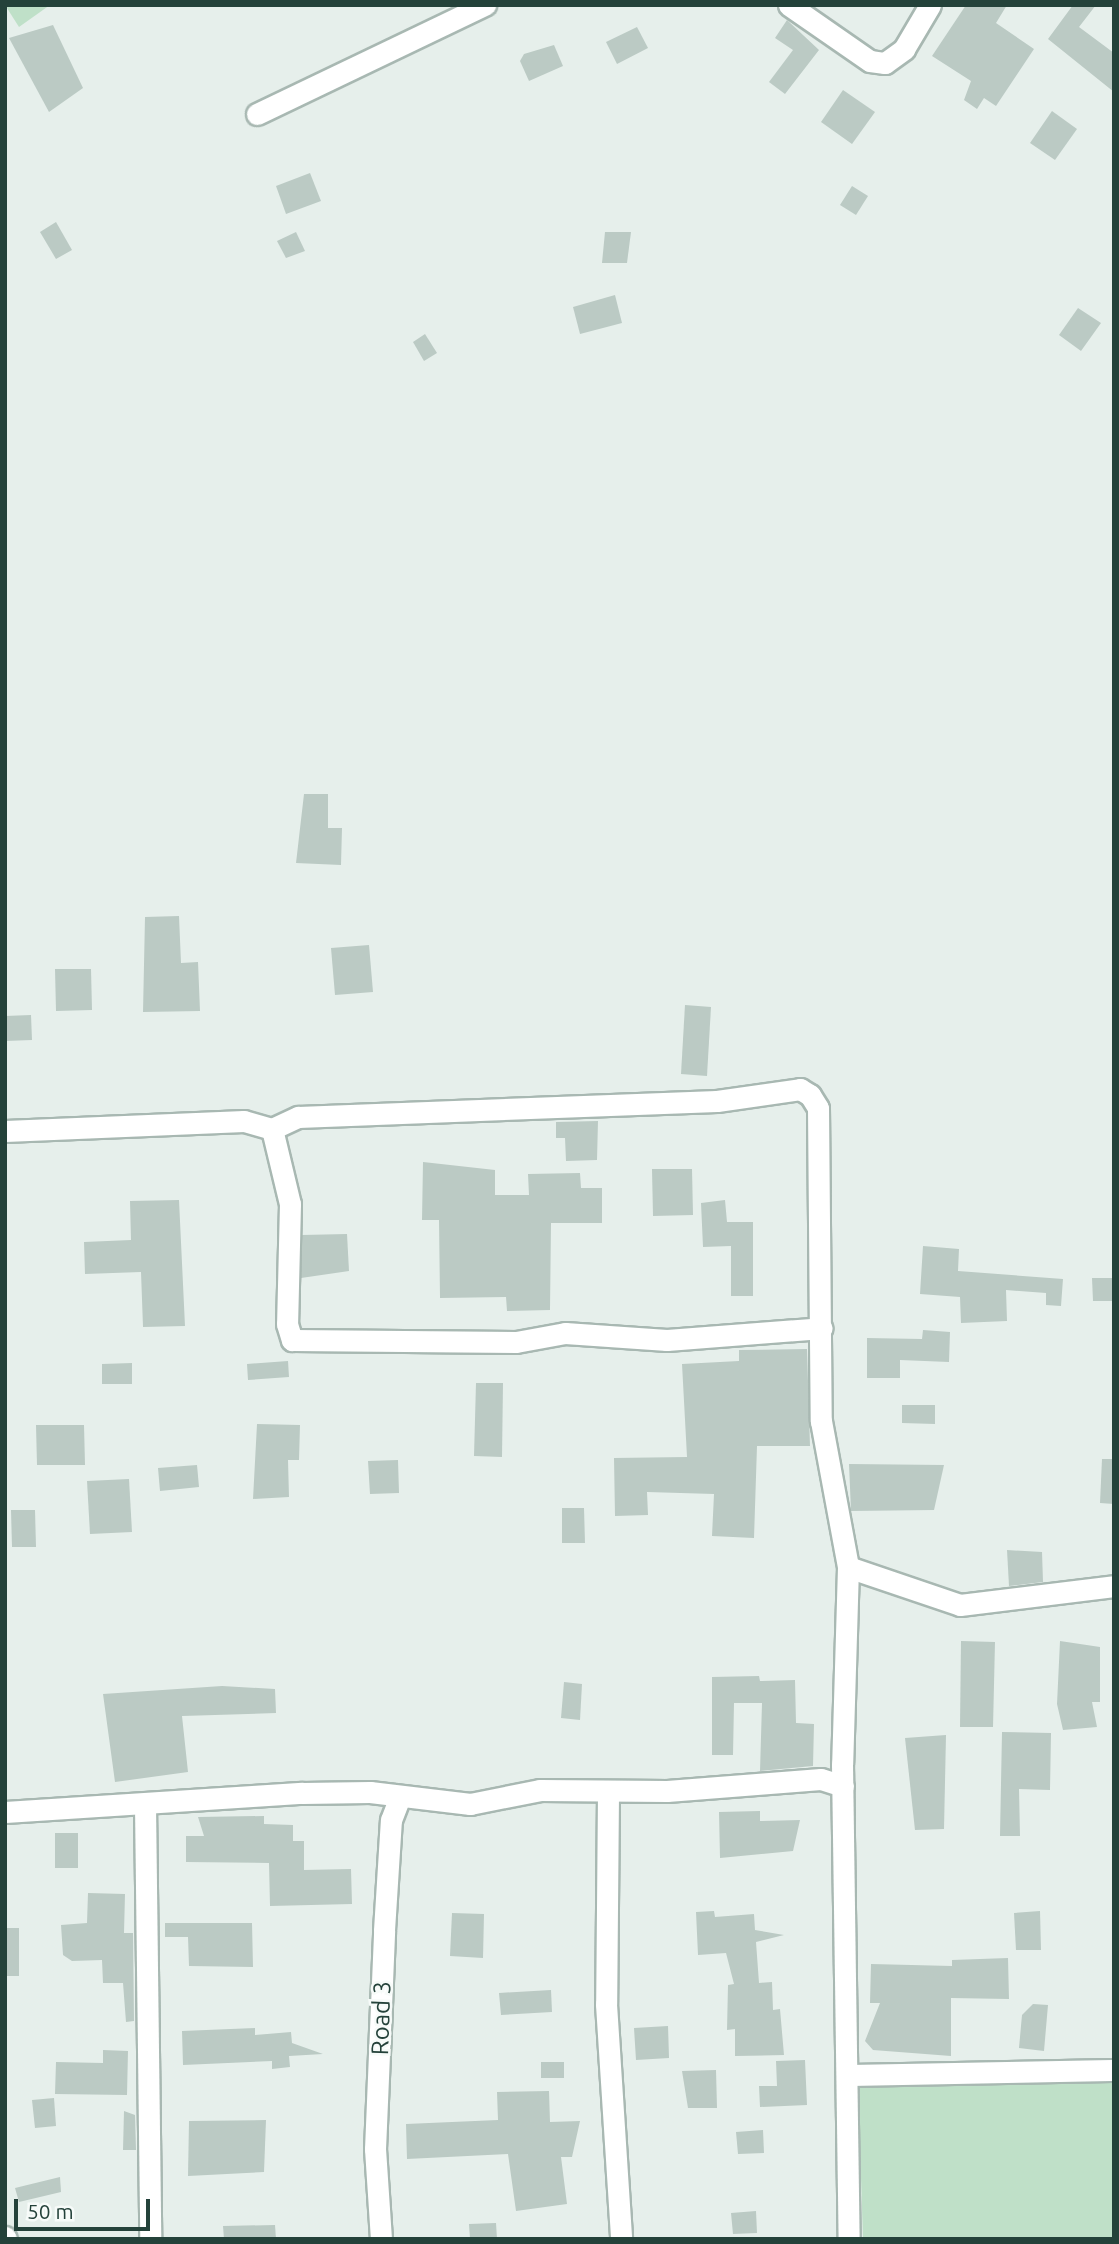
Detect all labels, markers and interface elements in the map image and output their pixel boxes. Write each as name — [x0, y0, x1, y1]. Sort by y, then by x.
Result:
street label: Road 3 — [365, 1980, 397, 2056]
scale bar — [18, 2184, 154, 2228]
text: 50 m — [27, 2199, 74, 2223]

